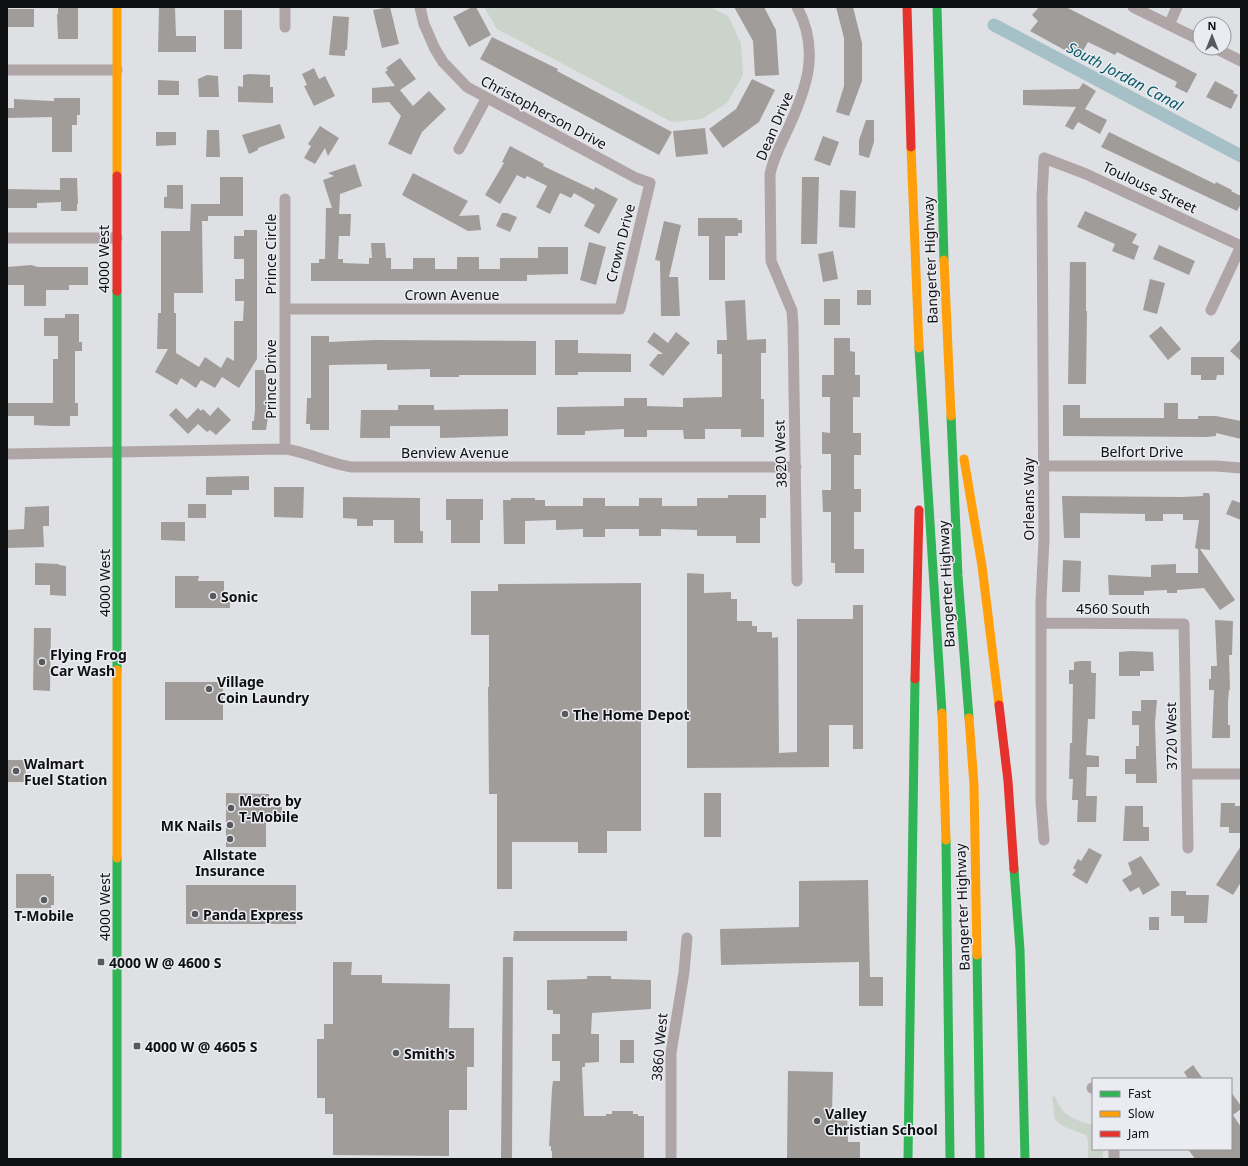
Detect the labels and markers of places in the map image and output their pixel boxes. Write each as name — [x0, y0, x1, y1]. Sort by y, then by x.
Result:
place label: Sonic — [221, 587, 258, 606]
marker: Sonic — [208, 591, 218, 601]
place label: Flying Frog Car Wash — [50, 645, 127, 680]
marker: Flying Frog Car Wash — [37, 657, 47, 667]
place label: Village Coin Laundry — [217, 672, 309, 707]
marker: Village Coin Laundry — [204, 684, 214, 694]
place label: The Home Depot — [573, 705, 690, 724]
marker: The Home Depot — [560, 709, 570, 719]
place label: Walmart Fuel Station — [24, 754, 107, 789]
marker: Walmart Fuel Station — [11, 766, 21, 776]
place label: Metro by T-Mobile — [239, 791, 302, 826]
marker: Metro by T-Mobile — [226, 803, 236, 813]
place label: MK Nails — [161, 816, 222, 835]
marker: MK Nails — [225, 820, 235, 830]
marker: Allstate Insurance — [225, 834, 235, 844]
place label: Allstate Insurance — [195, 845, 265, 880]
marker: T-Mobile — [39, 895, 49, 905]
place label: Panda Express — [203, 905, 303, 924]
place label: T-Mobile — [14, 906, 74, 925]
marker: Panda Express — [190, 909, 200, 919]
place label: 4000 W @ 4600 S — [109, 953, 222, 972]
marker: 4000 W @ 4600 S — [96, 957, 106, 967]
place label: 4000 W @ 4605 S — [145, 1037, 258, 1056]
marker: 4000 W @ 4605 S — [132, 1041, 142, 1051]
place label: Smith's — [404, 1044, 455, 1063]
marker: Smith's — [391, 1048, 401, 1058]
place label: Valley Christian School — [825, 1104, 938, 1139]
marker: Valley Christian School — [812, 1116, 822, 1126]

